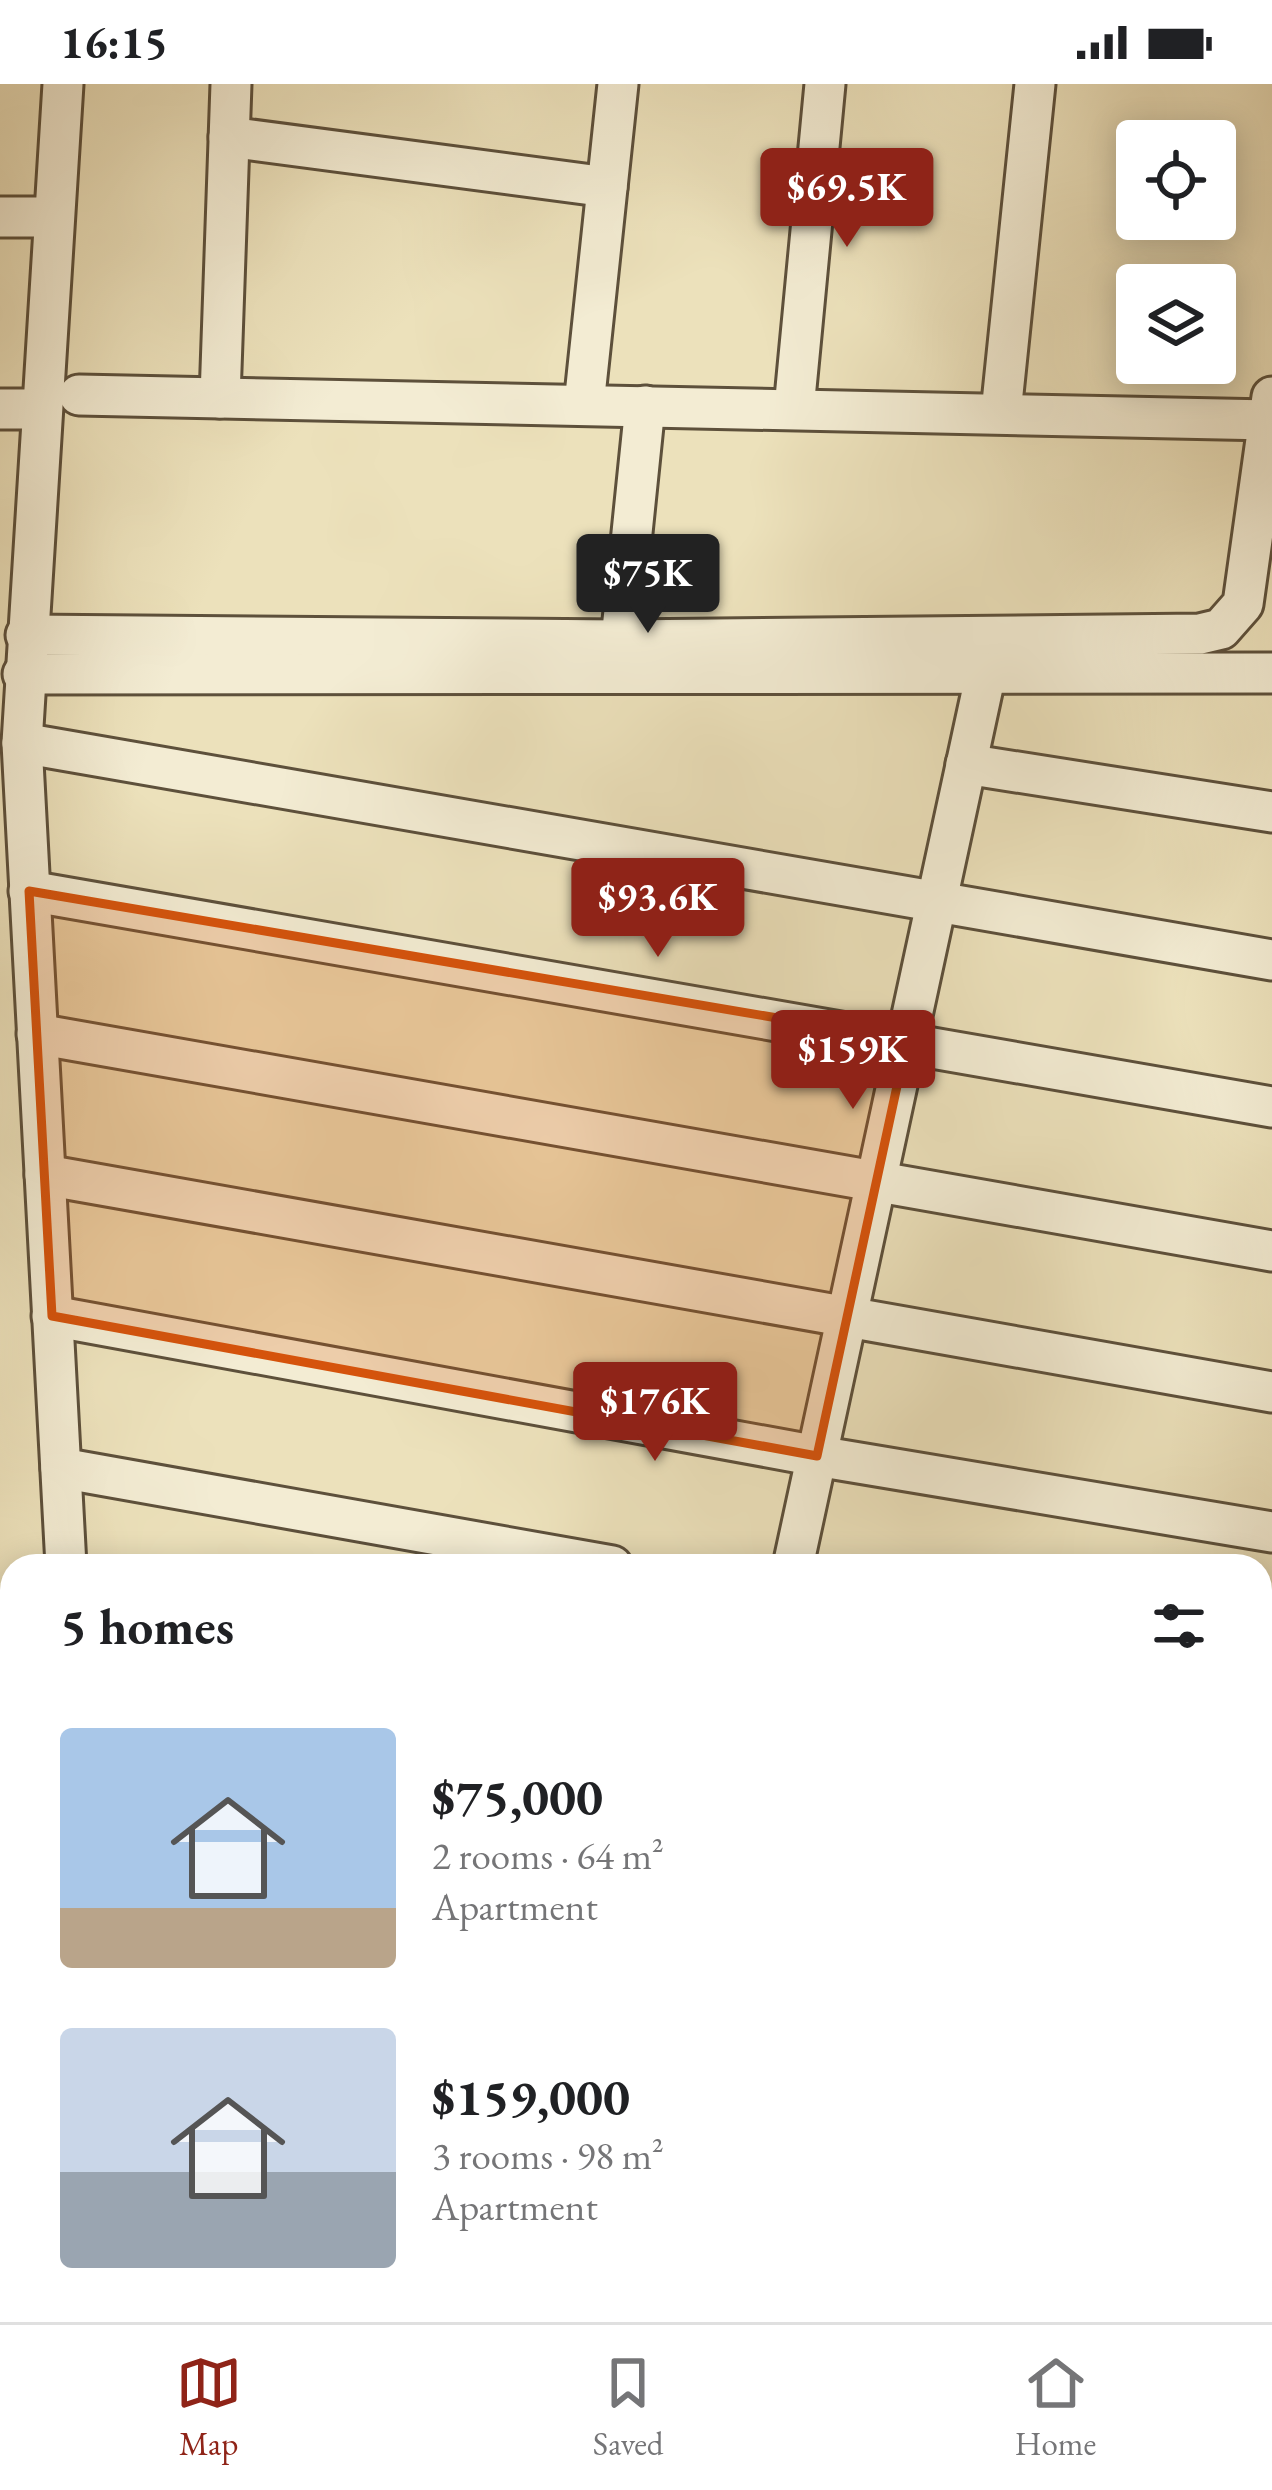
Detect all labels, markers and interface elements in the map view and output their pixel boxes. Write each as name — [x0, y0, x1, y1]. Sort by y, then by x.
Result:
text: 16:15 — [60, 13, 168, 71]
map controls — [1116, 120, 1236, 384]
button: locate — [1116, 120, 1236, 240]
pin: $69.5K — [749, 148, 945, 250]
text: $69.5K — [787, 161, 907, 212]
button: layers — [1116, 264, 1236, 384]
pin: $75K — [577, 534, 719, 636]
text: $75K — [604, 547, 693, 598]
pin: $93.6K — [560, 858, 756, 960]
text: $93.6K — [598, 871, 718, 922]
pin: $159K — [769, 1010, 937, 1112]
text: $159K — [798, 1023, 908, 1074]
pin: $176K — [571, 1362, 739, 1464]
text: $176K — [600, 1375, 710, 1426]
text: 5 homes — [60, 1593, 234, 1659]
icon: filters — [1146, 1593, 1212, 1659]
text: $75,000 — [432, 1764, 603, 1830]
icon: home — [156, 1776, 300, 1920]
text: 2 rooms · 64 m² — [432, 1830, 664, 1881]
text: Apartment — [432, 1881, 598, 1932]
text: $159,000 — [432, 2064, 630, 2130]
icon: home — [156, 2076, 300, 2220]
text: 3 rooms · 98 m² — [432, 2130, 664, 2181]
text: Apartment — [432, 2181, 598, 2232]
tab: Map — [176, 2350, 242, 2465]
tab: Saved — [593, 2350, 664, 2465]
tab: Home — [1015, 2350, 1096, 2465]

